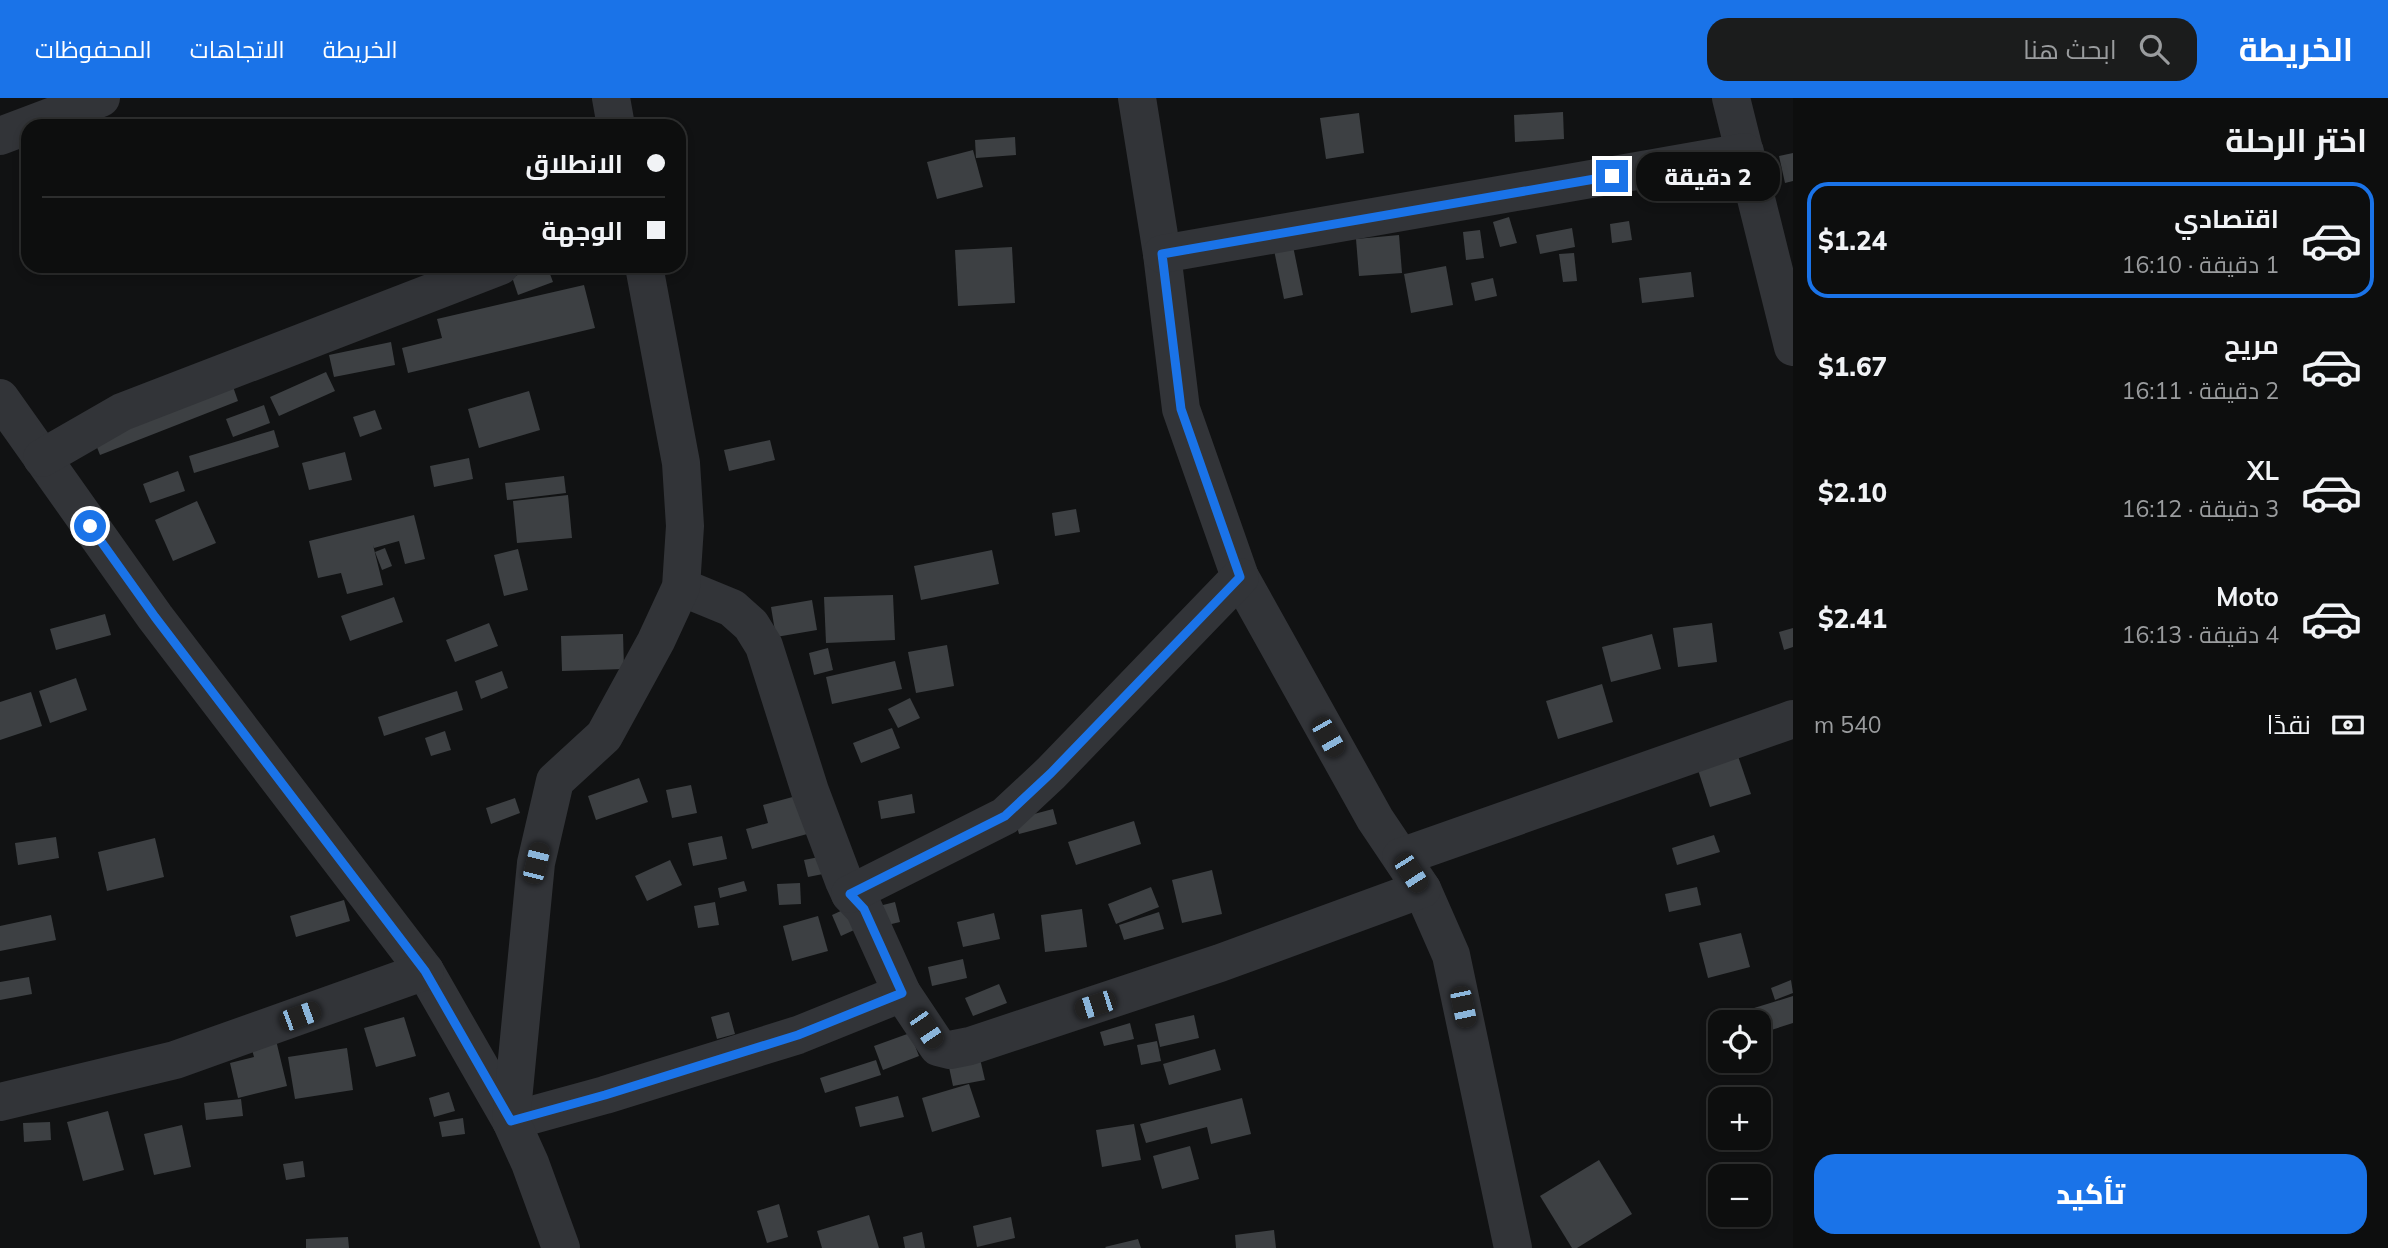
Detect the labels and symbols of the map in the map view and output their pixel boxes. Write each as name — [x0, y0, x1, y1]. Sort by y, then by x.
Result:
callout: 2 دقيقة — [1636, 152, 1780, 200]
route end — [1596, 160, 1628, 192]
route start — [74, 510, 106, 542]
car — [1309, 714, 1348, 760]
car — [521, 840, 552, 886]
car — [1391, 850, 1432, 896]
car — [1449, 984, 1478, 1030]
car — [1072, 989, 1119, 1021]
car — [277, 999, 324, 1033]
car — [906, 1006, 947, 1052]

